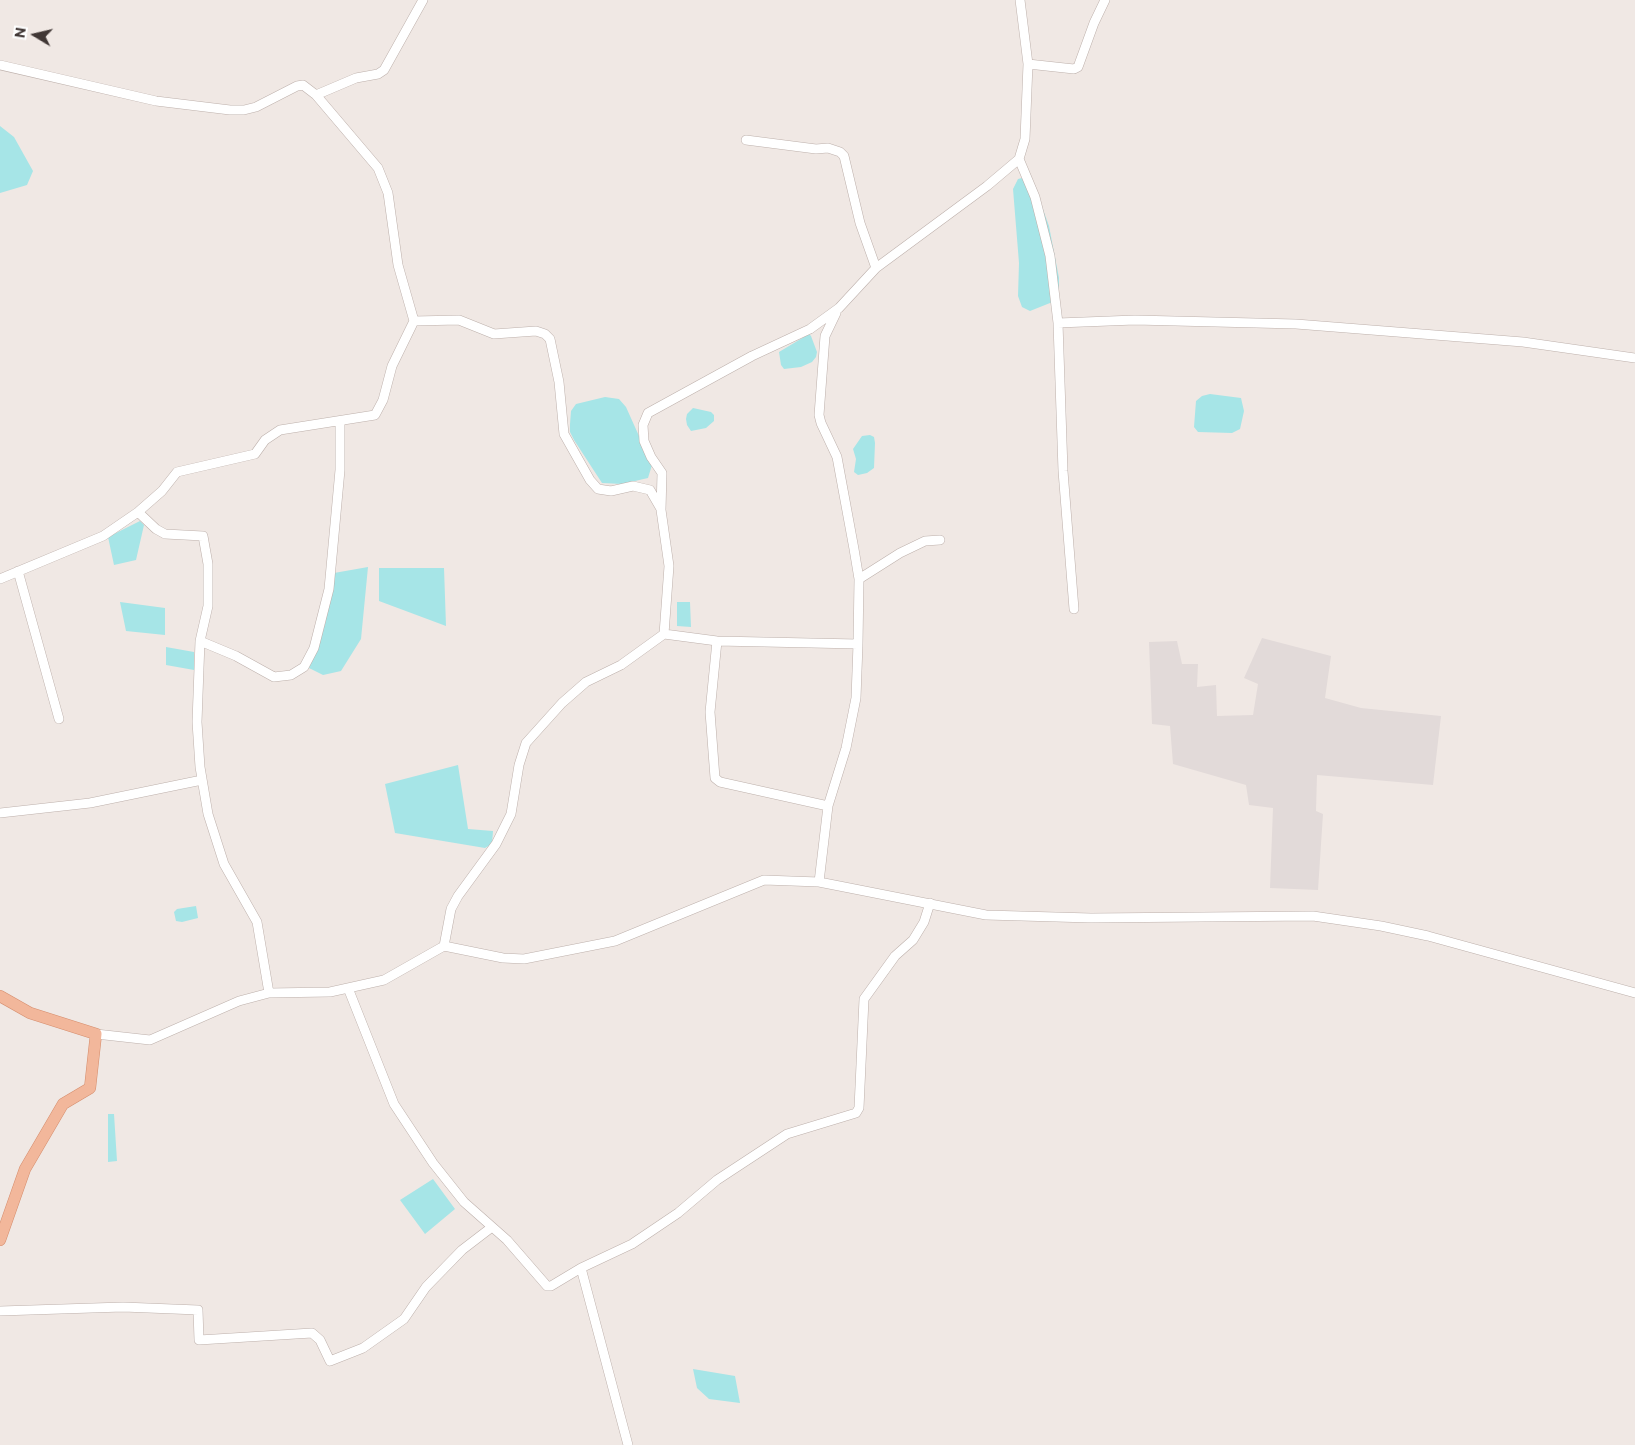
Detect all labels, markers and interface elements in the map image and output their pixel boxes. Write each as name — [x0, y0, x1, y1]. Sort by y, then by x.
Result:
north arrow — [10, 10, 60, 60]
text: N — [10, 26, 29, 39]

